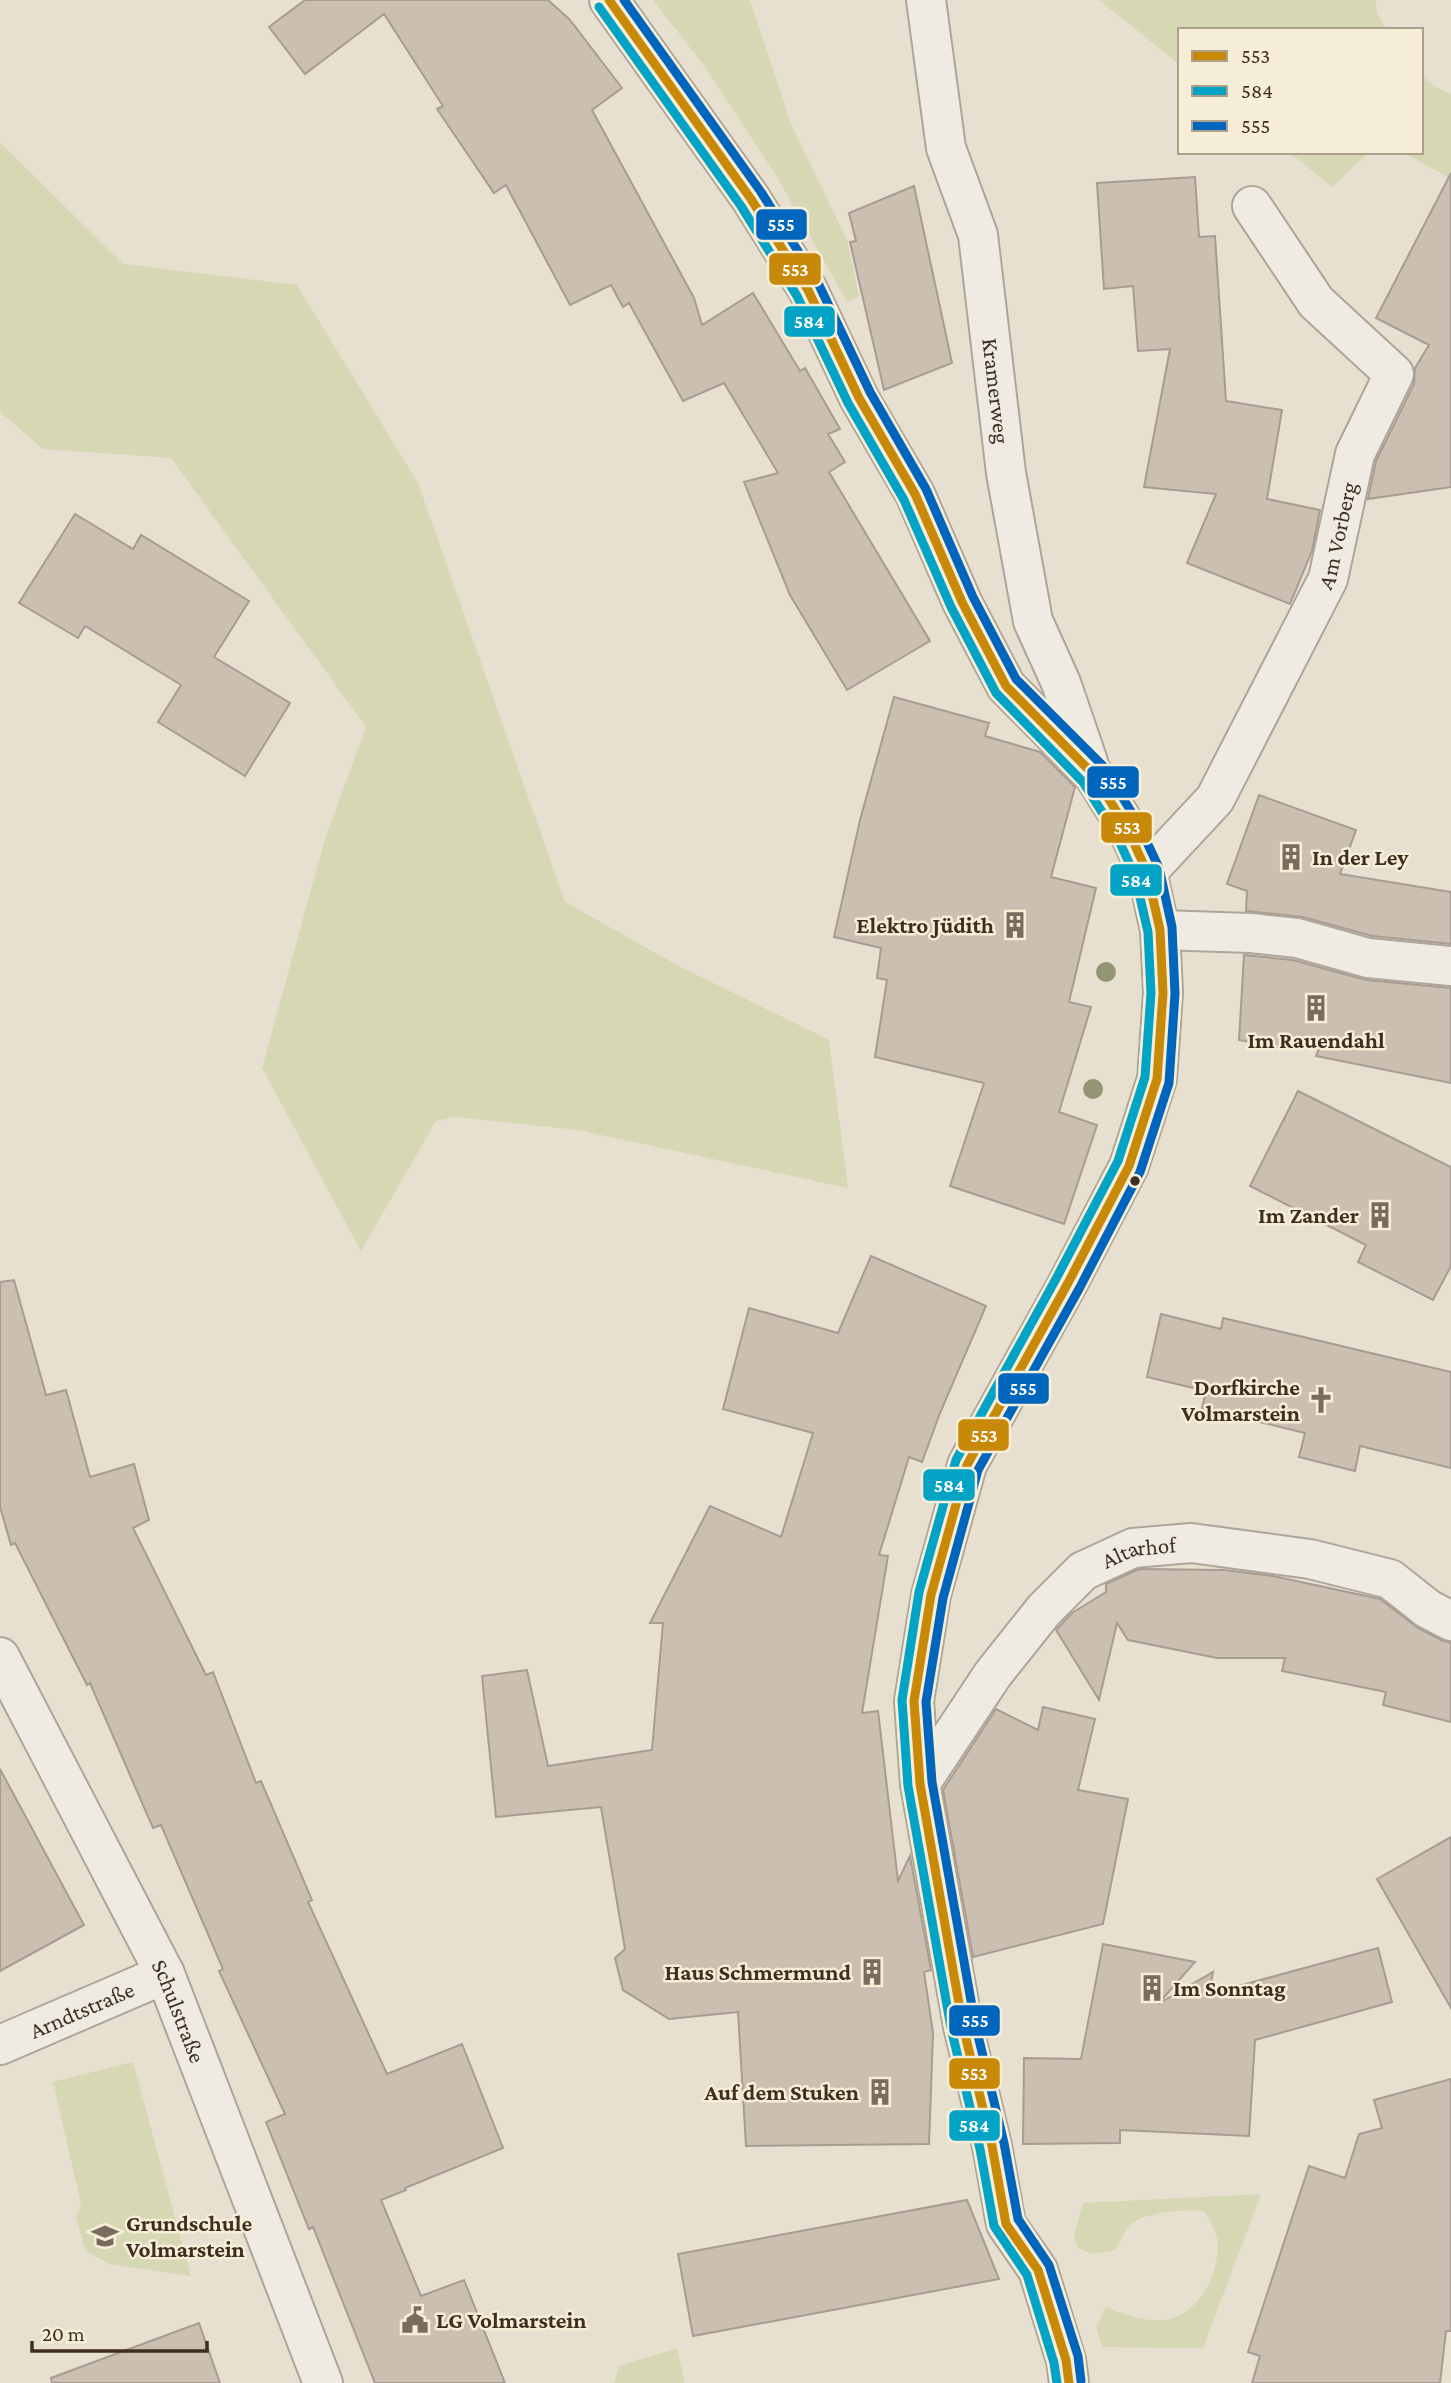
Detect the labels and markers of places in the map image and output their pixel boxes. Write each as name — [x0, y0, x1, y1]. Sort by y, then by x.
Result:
building icon: In der Ley — [1276, 842, 1306, 872]
place label: In der Ley — [1312, 844, 1409, 870]
building icon: Elektro Jüdith — [1000, 910, 1030, 940]
place label: Elektro Jüdith — [856, 912, 994, 938]
building icon: Im Rauendahl — [1301, 993, 1331, 1023]
place label: Im Rauendahl — [1247, 1027, 1385, 1053]
unlabelled marker — [1128, 1174, 1142, 1188]
building icon: Im Zander — [1365, 1200, 1395, 1230]
place label: Im Zander — [1258, 1202, 1359, 1228]
place label: Dorfkirche Volmarstein — [1180, 1374, 1300, 1426]
church icon: Dorfkirche Volmarstein — [1306, 1385, 1336, 1415]
building icon: Haus Schmermund — [857, 1957, 887, 1987]
place label: Haus Schmermund — [665, 1959, 851, 1985]
building icon: Im Sonntag — [1137, 1973, 1167, 2003]
place label: Im Sonntag — [1173, 1975, 1286, 2001]
building icon: Auf dem Stuken — [865, 2077, 895, 2107]
place label: Auf dem Stuken — [704, 2079, 859, 2105]
place label: Grundschule Volmarstein — [125, 2210, 252, 2262]
school or university icon: Grundschule Volmarstein — [90, 2221, 120, 2251]
public building icon: LG Volmarstein — [400, 2305, 430, 2335]
place label: LG Volmarstein — [436, 2307, 586, 2333]

